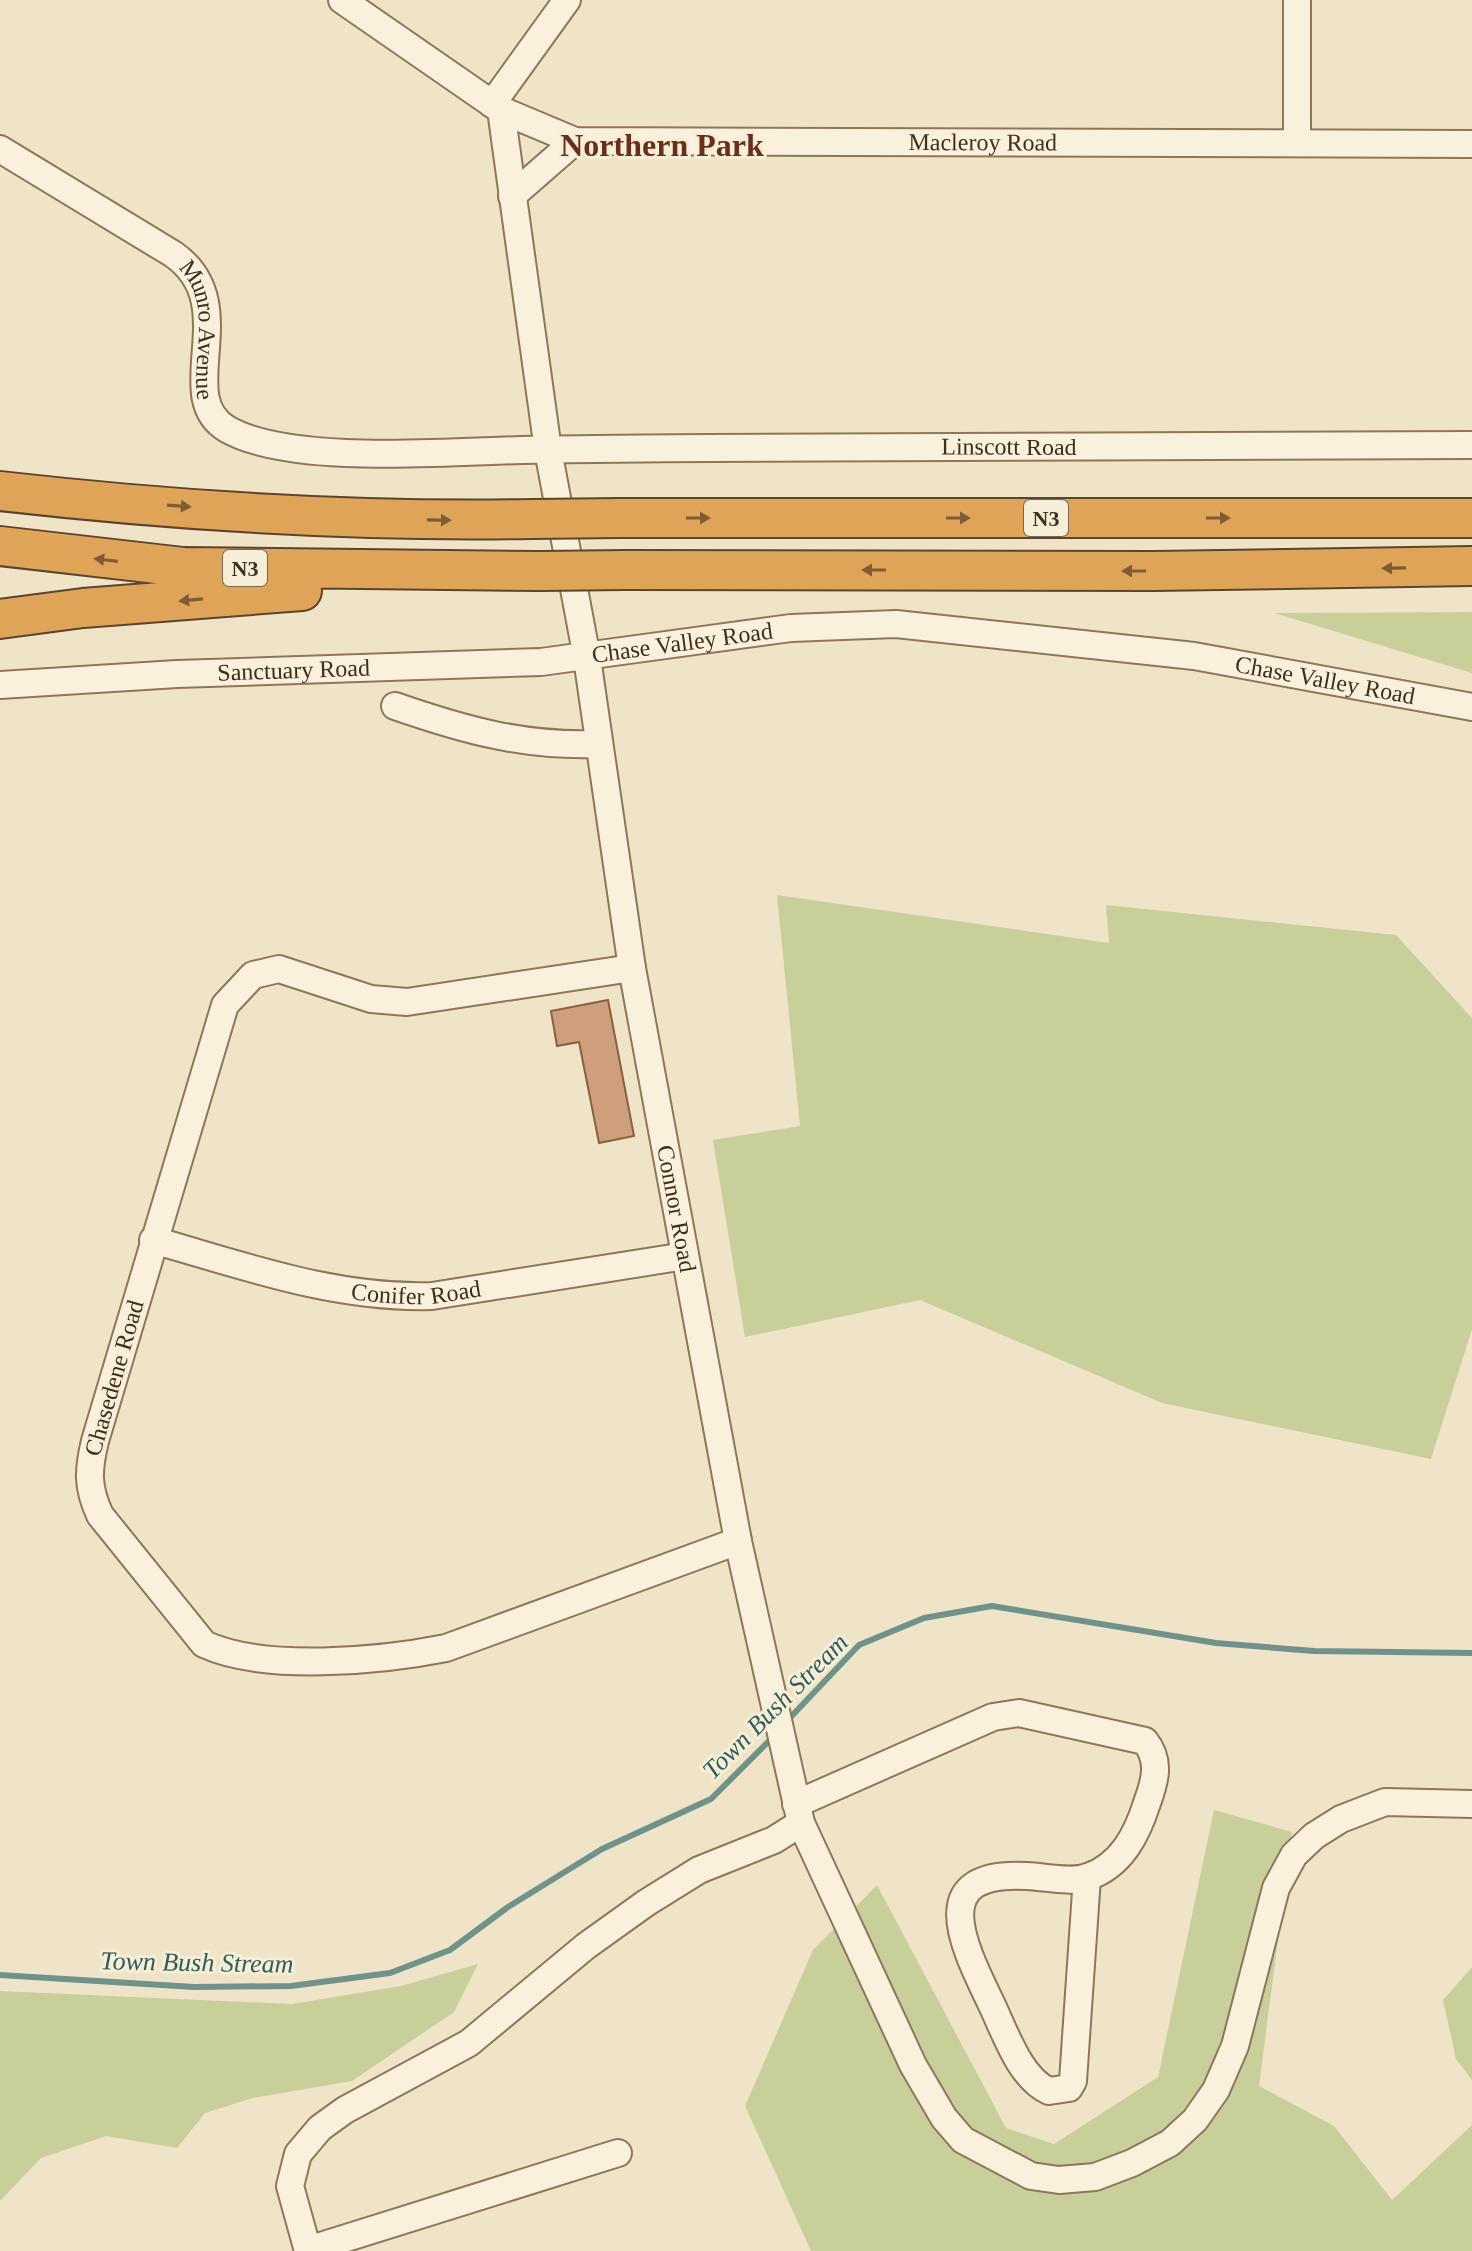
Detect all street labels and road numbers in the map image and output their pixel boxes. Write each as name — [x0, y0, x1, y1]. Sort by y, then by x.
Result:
street label: Macleroy Road — [908, 129, 1057, 156]
street label: Munro Avenue — [174, 255, 220, 402]
street label: Linscott Road — [941, 434, 1077, 460]
road number: N3 — [1024, 500, 1068, 536]
road number: N3 — [223, 550, 267, 586]
street label: Chase Valley Road — [590, 618, 774, 668]
street label: Chase Valley Road — [1233, 651, 1417, 709]
street label: Sanctuary Road — [217, 655, 370, 686]
street label: Connor Road — [652, 1143, 701, 1274]
street label: Conifer Road — [350, 1275, 483, 1309]
street label: Chasedene Road — [79, 1297, 149, 1459]

